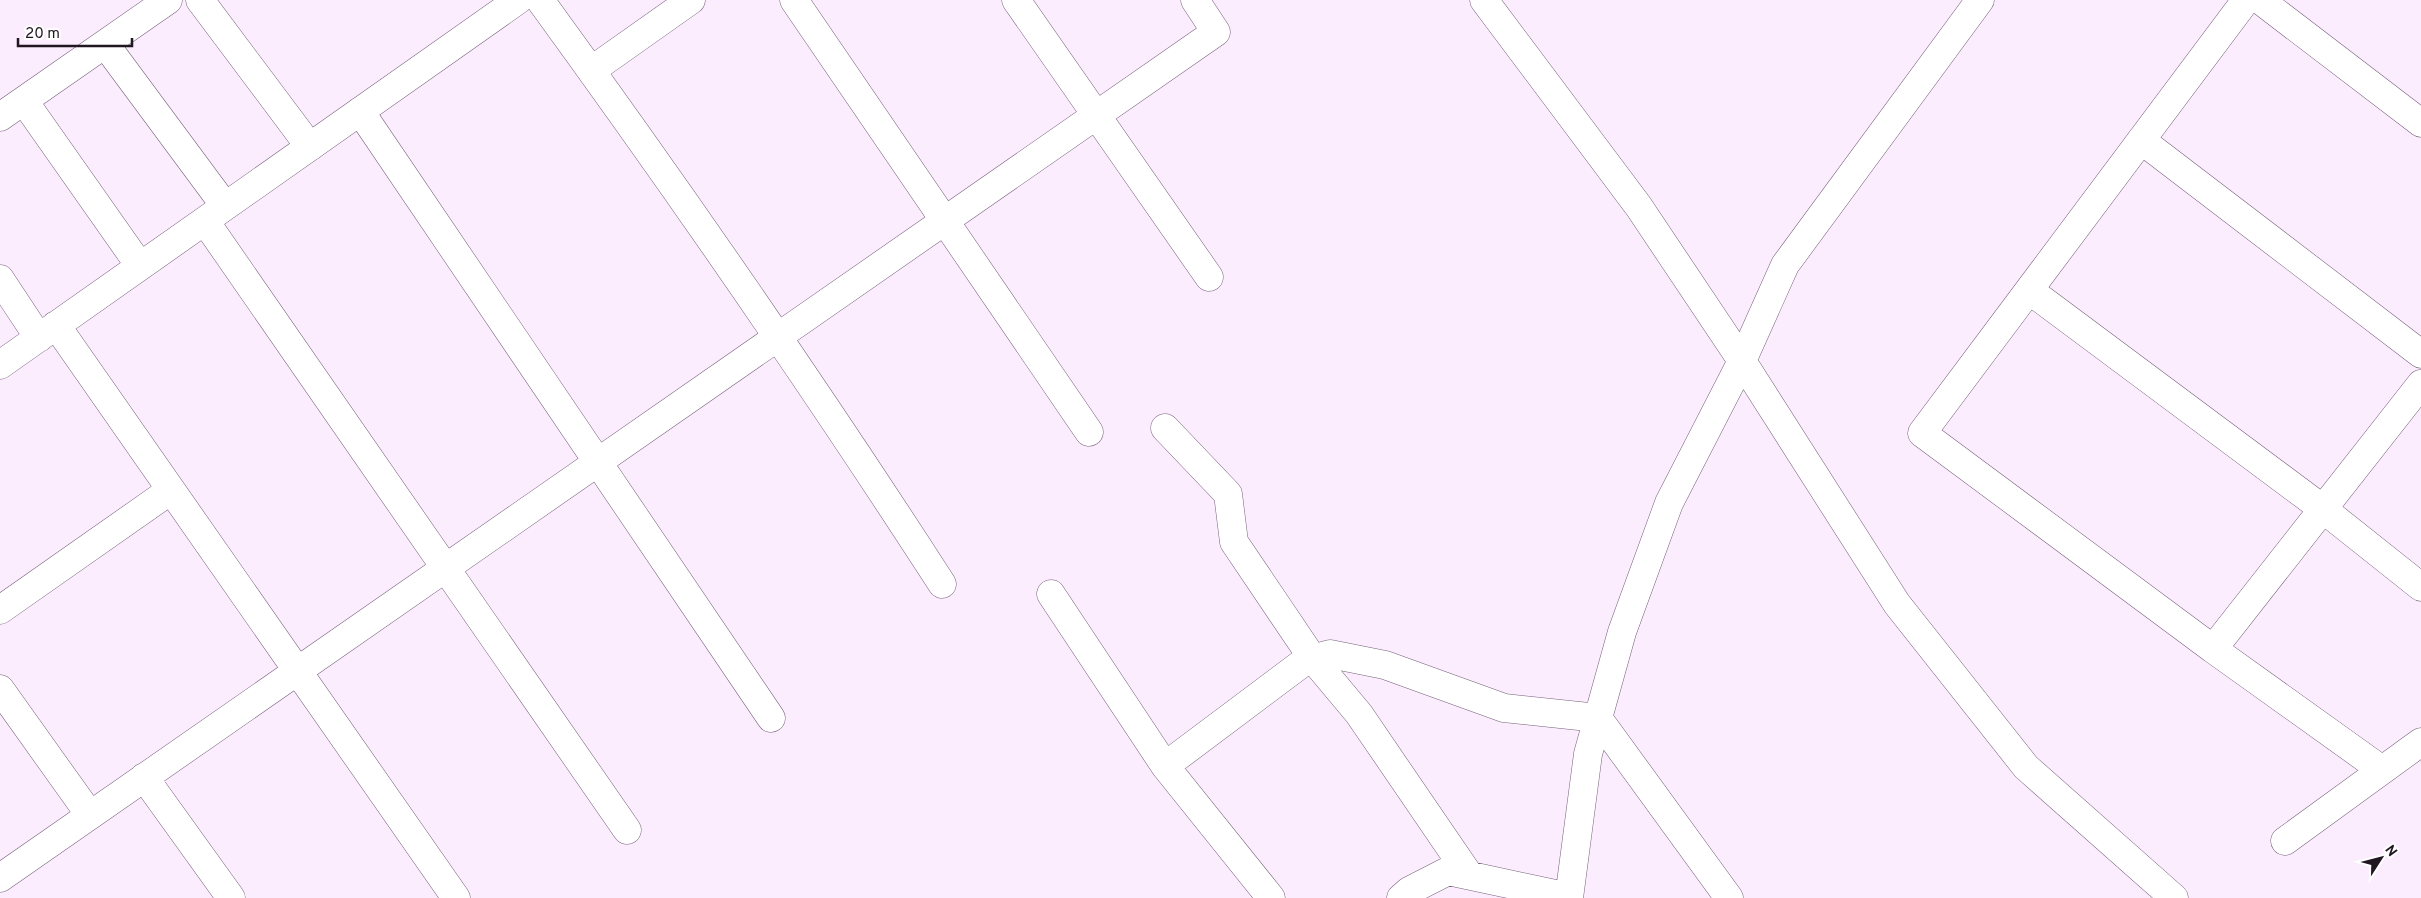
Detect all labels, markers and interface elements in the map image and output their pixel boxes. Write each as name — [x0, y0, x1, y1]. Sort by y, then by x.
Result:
scale bar — [18, 15, 131, 47]
text: 20 m — [25, 25, 60, 44]
north arrow — [2356, 833, 2406, 883]
text: N — [2380, 842, 2400, 860]

